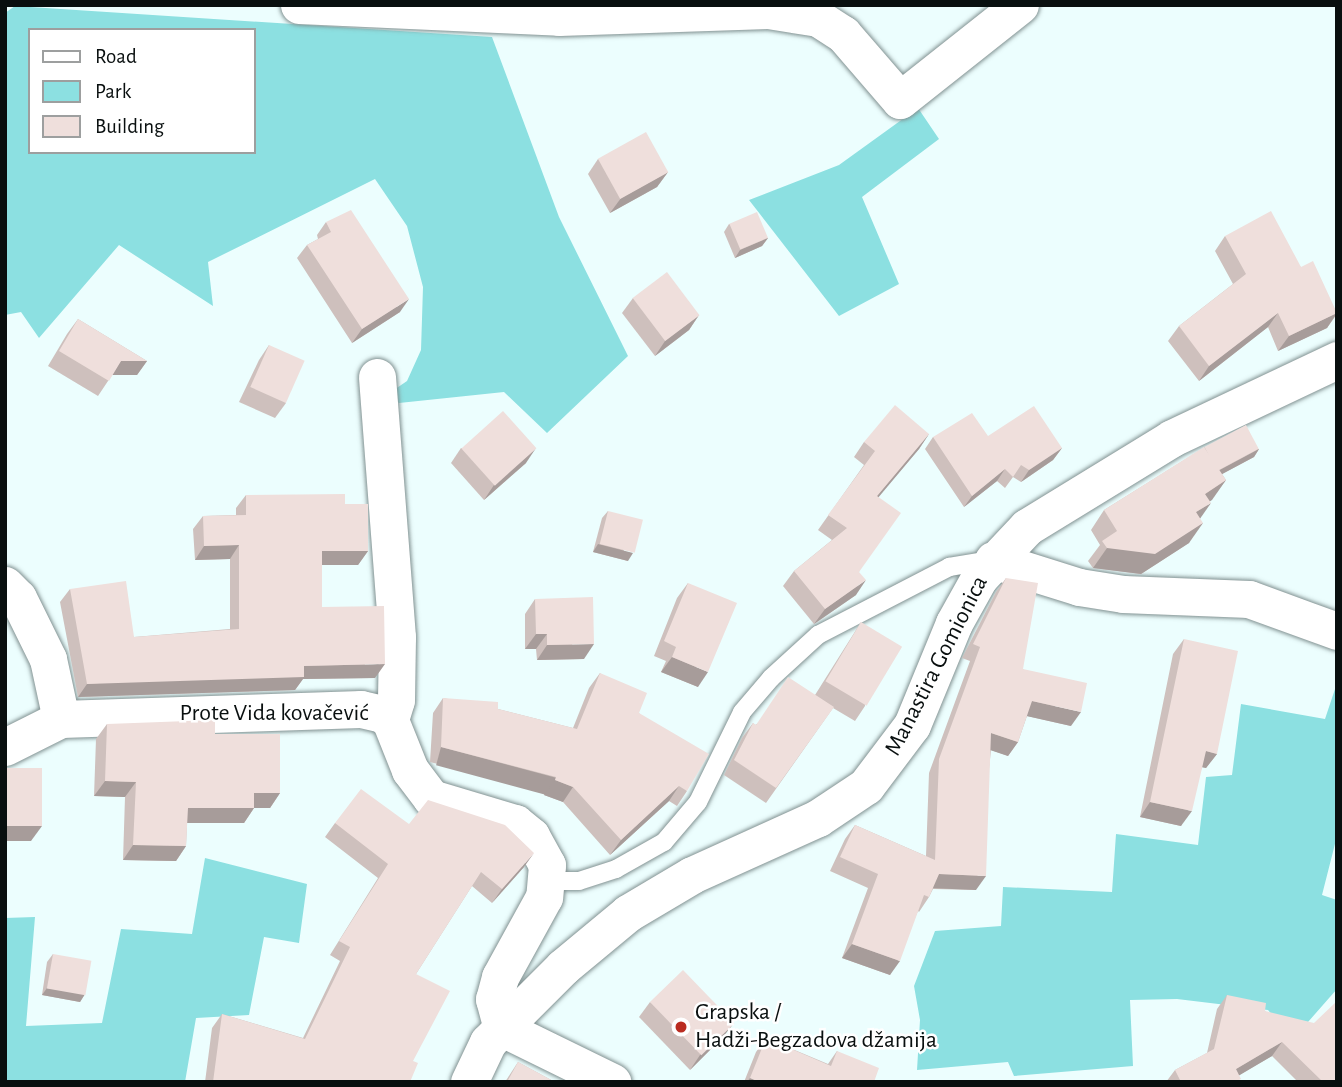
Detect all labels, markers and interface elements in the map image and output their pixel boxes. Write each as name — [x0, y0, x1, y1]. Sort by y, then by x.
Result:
legend — [28, 28, 256, 154]
text: Road — [95, 46, 137, 67]
text: Park — [95, 81, 131, 102]
text: Building — [95, 116, 164, 137]
street label: Manastira Gomionica — [879, 571, 995, 761]
street label: Prote Vida kovačević — [179, 700, 369, 728]
place label: Grapska / Hadži-Begzadova džamija — [695, 999, 937, 1055]
marker: Grapska / Hadži-Begzadova džamija — [673, 1019, 689, 1035]

